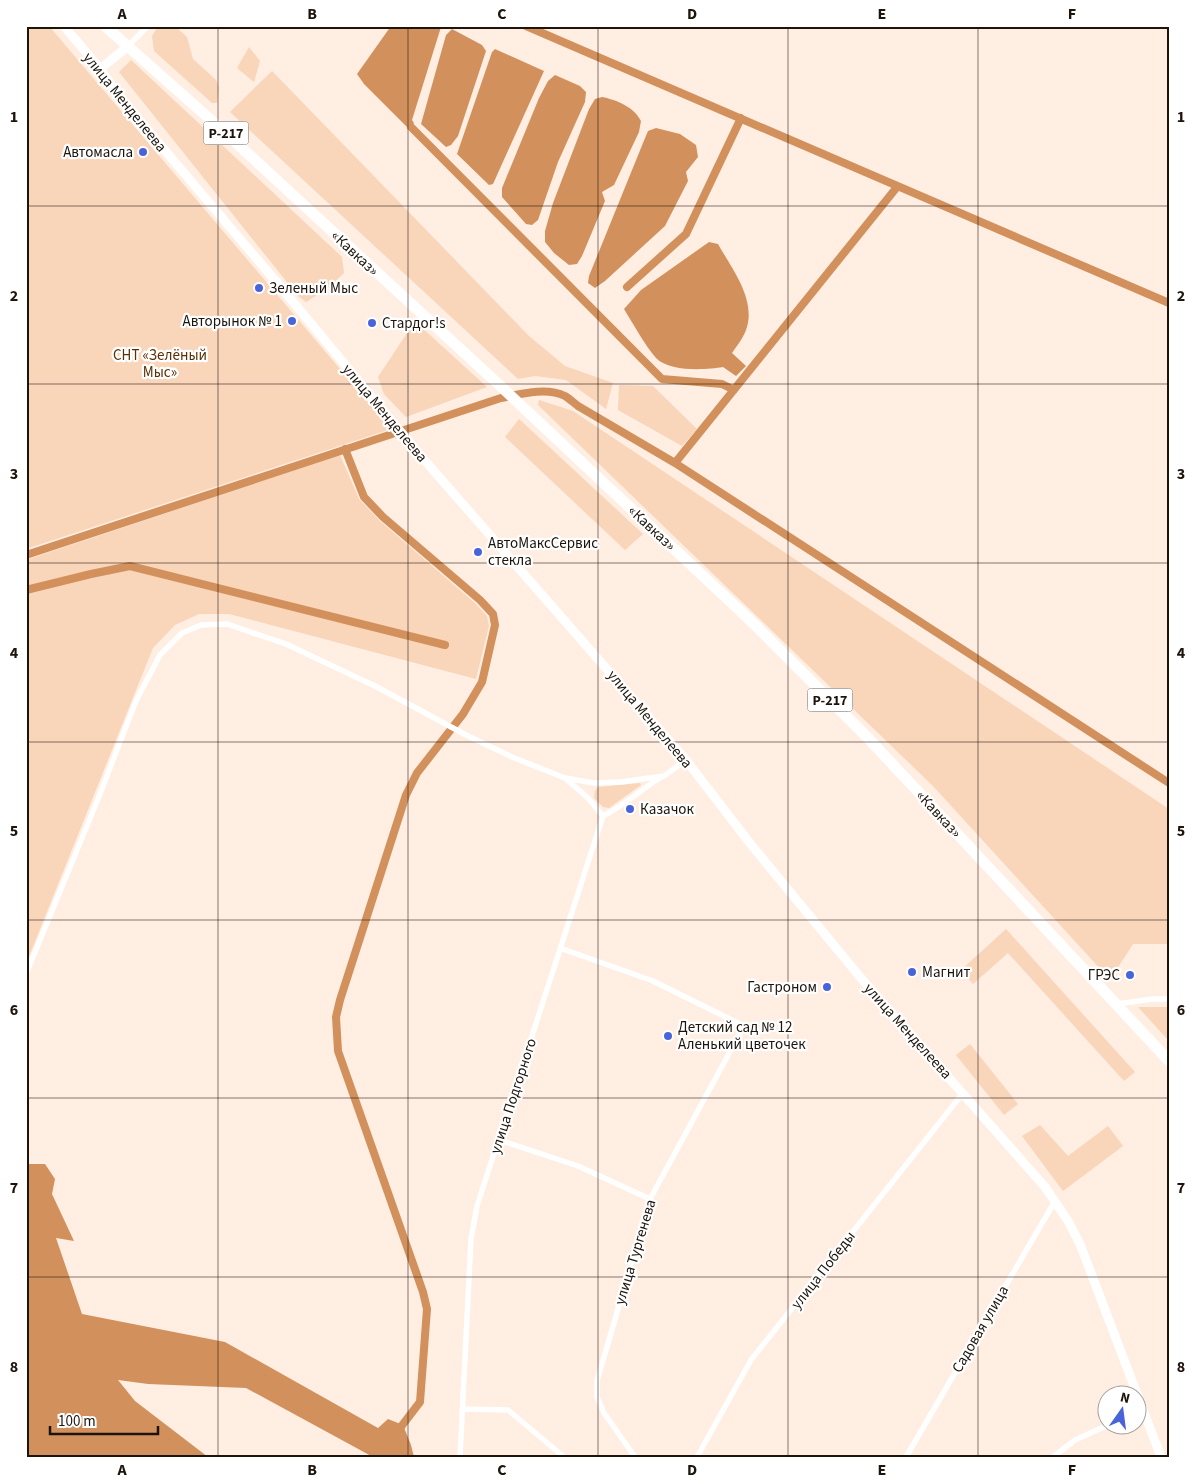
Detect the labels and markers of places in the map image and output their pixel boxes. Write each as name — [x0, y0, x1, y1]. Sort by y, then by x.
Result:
place label: Автомасла — [63, 142, 133, 163]
marker: Автомасла — [137, 146, 149, 158]
place label: Зеленый Мыс — [269, 278, 358, 299]
marker: Зеленый Мыс — [253, 282, 265, 294]
place label: Авторынок № 1 — [182, 311, 282, 332]
place label: Стардог!s — [382, 313, 446, 334]
marker: Авторынок № 1 — [286, 315, 298, 327]
marker: Стардог!s — [366, 317, 378, 329]
place label: АвтоМаксСервис стекла — [488, 533, 598, 571]
marker: АвтоМаксСервис стекла — [472, 546, 484, 558]
place label: Казачок — [640, 799, 694, 820]
marker: Казачок — [624, 803, 636, 815]
place label: Магнит — [922, 962, 971, 983]
place label: ГРЭС — [1088, 965, 1120, 986]
marker: Магнит — [906, 966, 918, 978]
marker: ГРЭС — [1124, 969, 1136, 981]
place label: Гастроном — [747, 977, 817, 998]
marker: Гастроном — [821, 981, 833, 993]
place label: Детский сад № 12 Аленький цветочек — [678, 1017, 806, 1055]
marker: Детский сад № 12 Аленький цветочек — [662, 1030, 674, 1042]

